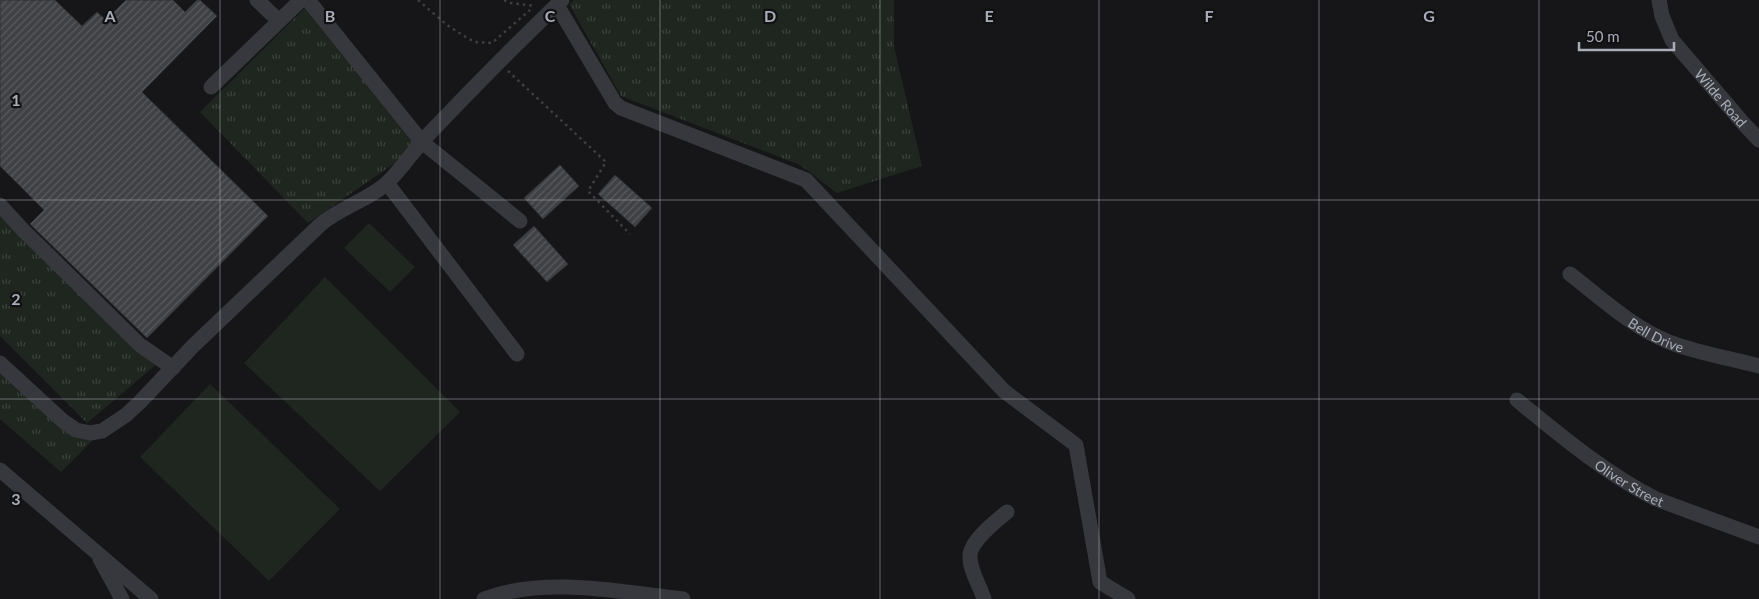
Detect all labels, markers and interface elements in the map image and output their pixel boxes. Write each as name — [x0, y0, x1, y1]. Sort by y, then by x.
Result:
text: A — [103, 6, 116, 25]
text: B — [325, 6, 335, 25]
text: C — [545, 6, 556, 25]
text: D — [764, 6, 776, 25]
text: E — [984, 6, 994, 25]
text: F — [1204, 6, 1214, 25]
text: G — [1423, 6, 1435, 25]
scale bar — [1579, 20, 1674, 52]
text: 50 m — [1586, 27, 1620, 45]
street label: Wilde Road — [1692, 65, 1751, 130]
text: 1 — [11, 90, 21, 109]
text: 2 — [11, 289, 21, 308]
street label: Bell Drive — [1625, 313, 1686, 355]
street label: Oliver Street — [1592, 456, 1666, 510]
text: 3 — [11, 489, 21, 508]

